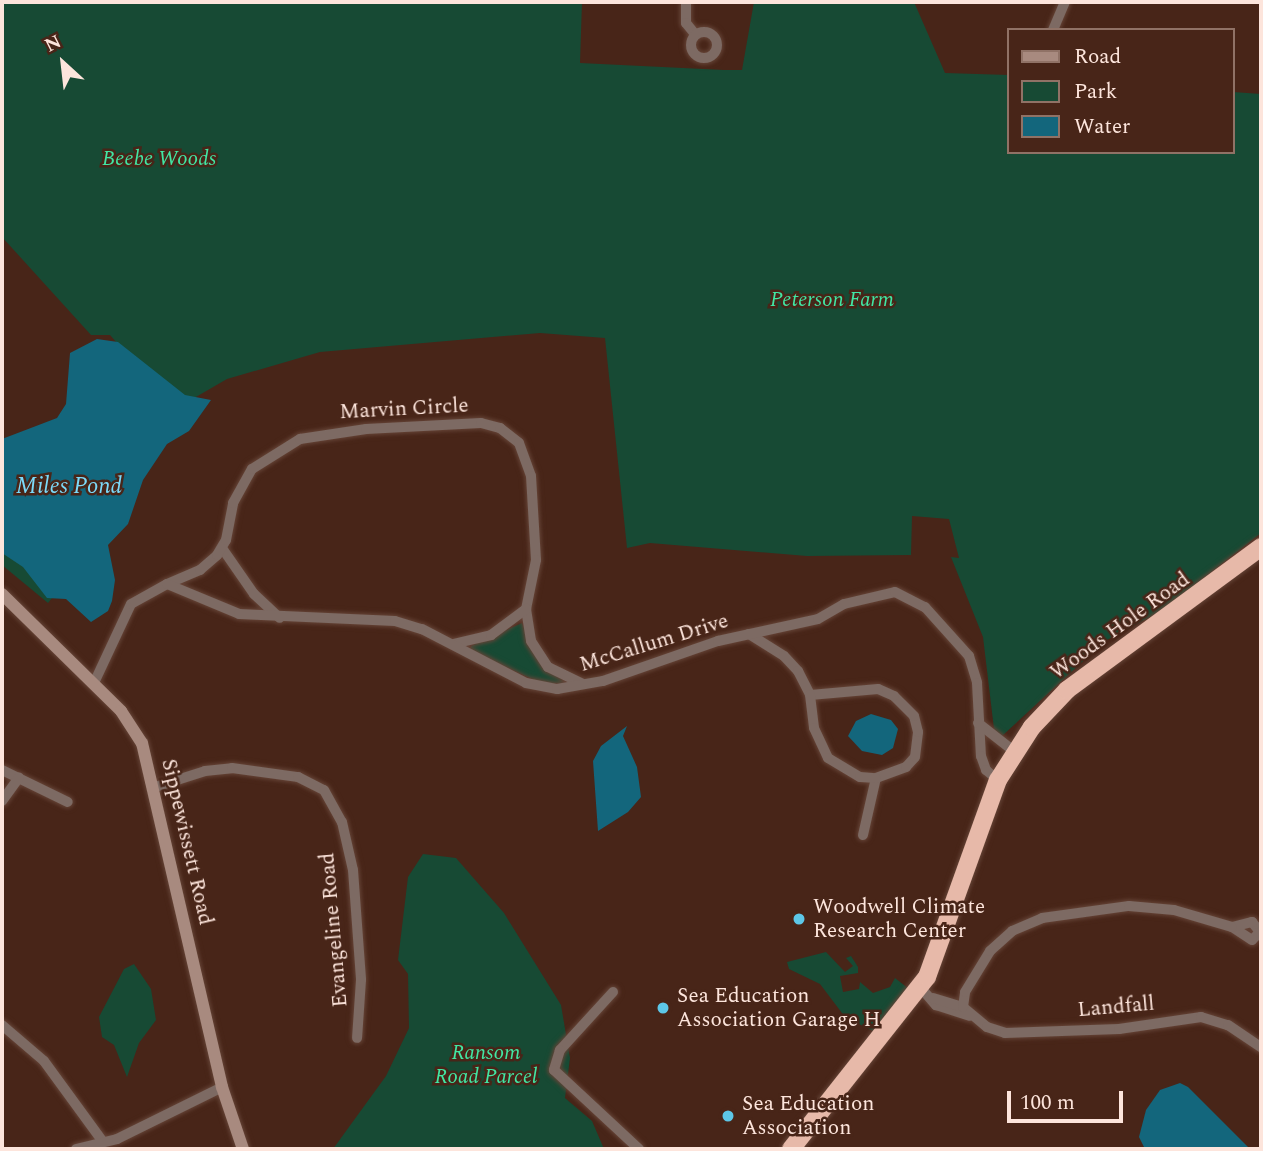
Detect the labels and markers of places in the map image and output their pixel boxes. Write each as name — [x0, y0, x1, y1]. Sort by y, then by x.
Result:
place label: Woodwell Climate Research Center — [813, 894, 985, 944]
marker: Woodwell Climate Research Center — [791, 911, 807, 927]
place label: Sea Education Association Garage H — [677, 983, 880, 1033]
marker: Sea Education Association Garage H — [655, 1000, 671, 1016]
place label: Sea Education Association — [742, 1091, 874, 1141]
marker: Sea Education Association — [720, 1108, 736, 1124]

